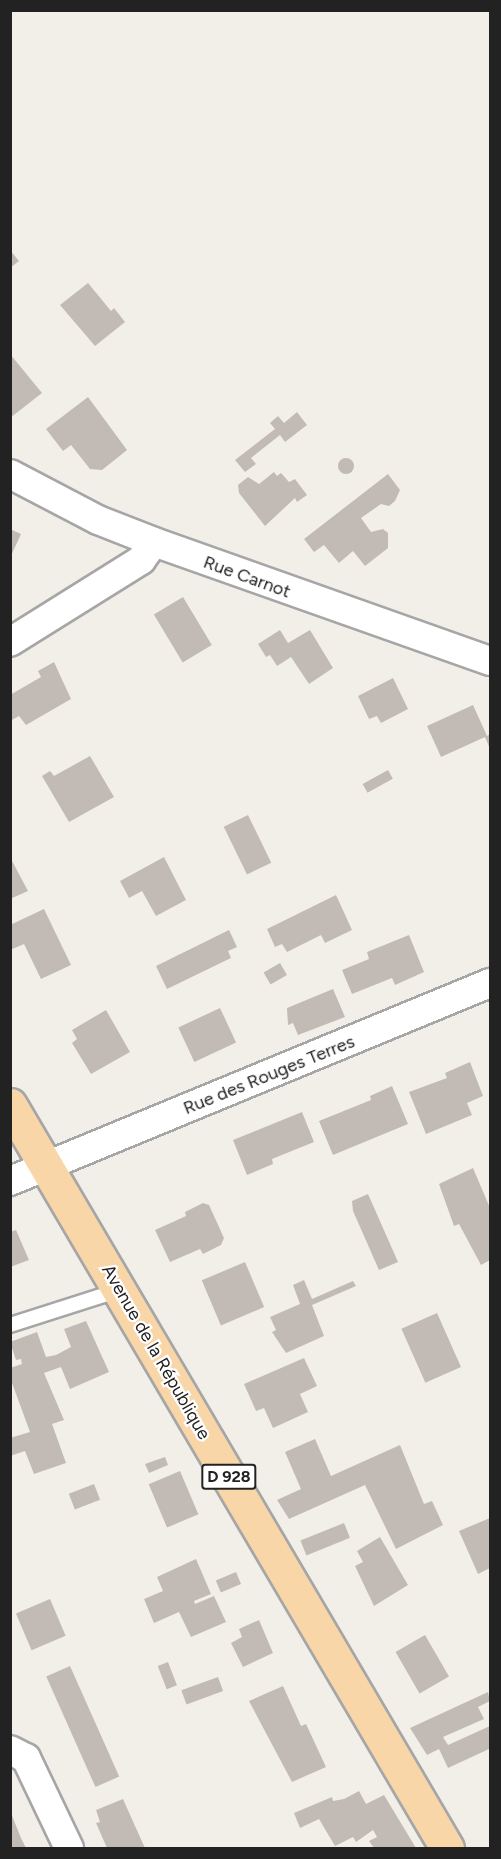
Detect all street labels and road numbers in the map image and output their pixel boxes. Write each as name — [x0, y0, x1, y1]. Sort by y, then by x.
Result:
street label: Rue Carnot — [200, 551, 294, 603]
street label: Rue des Rouges Terres — [180, 1031, 358, 1119]
street label: Avenue de la République — [97, 1261, 215, 1443]
road number: D 928 — [200, 1464, 258, 1490]

